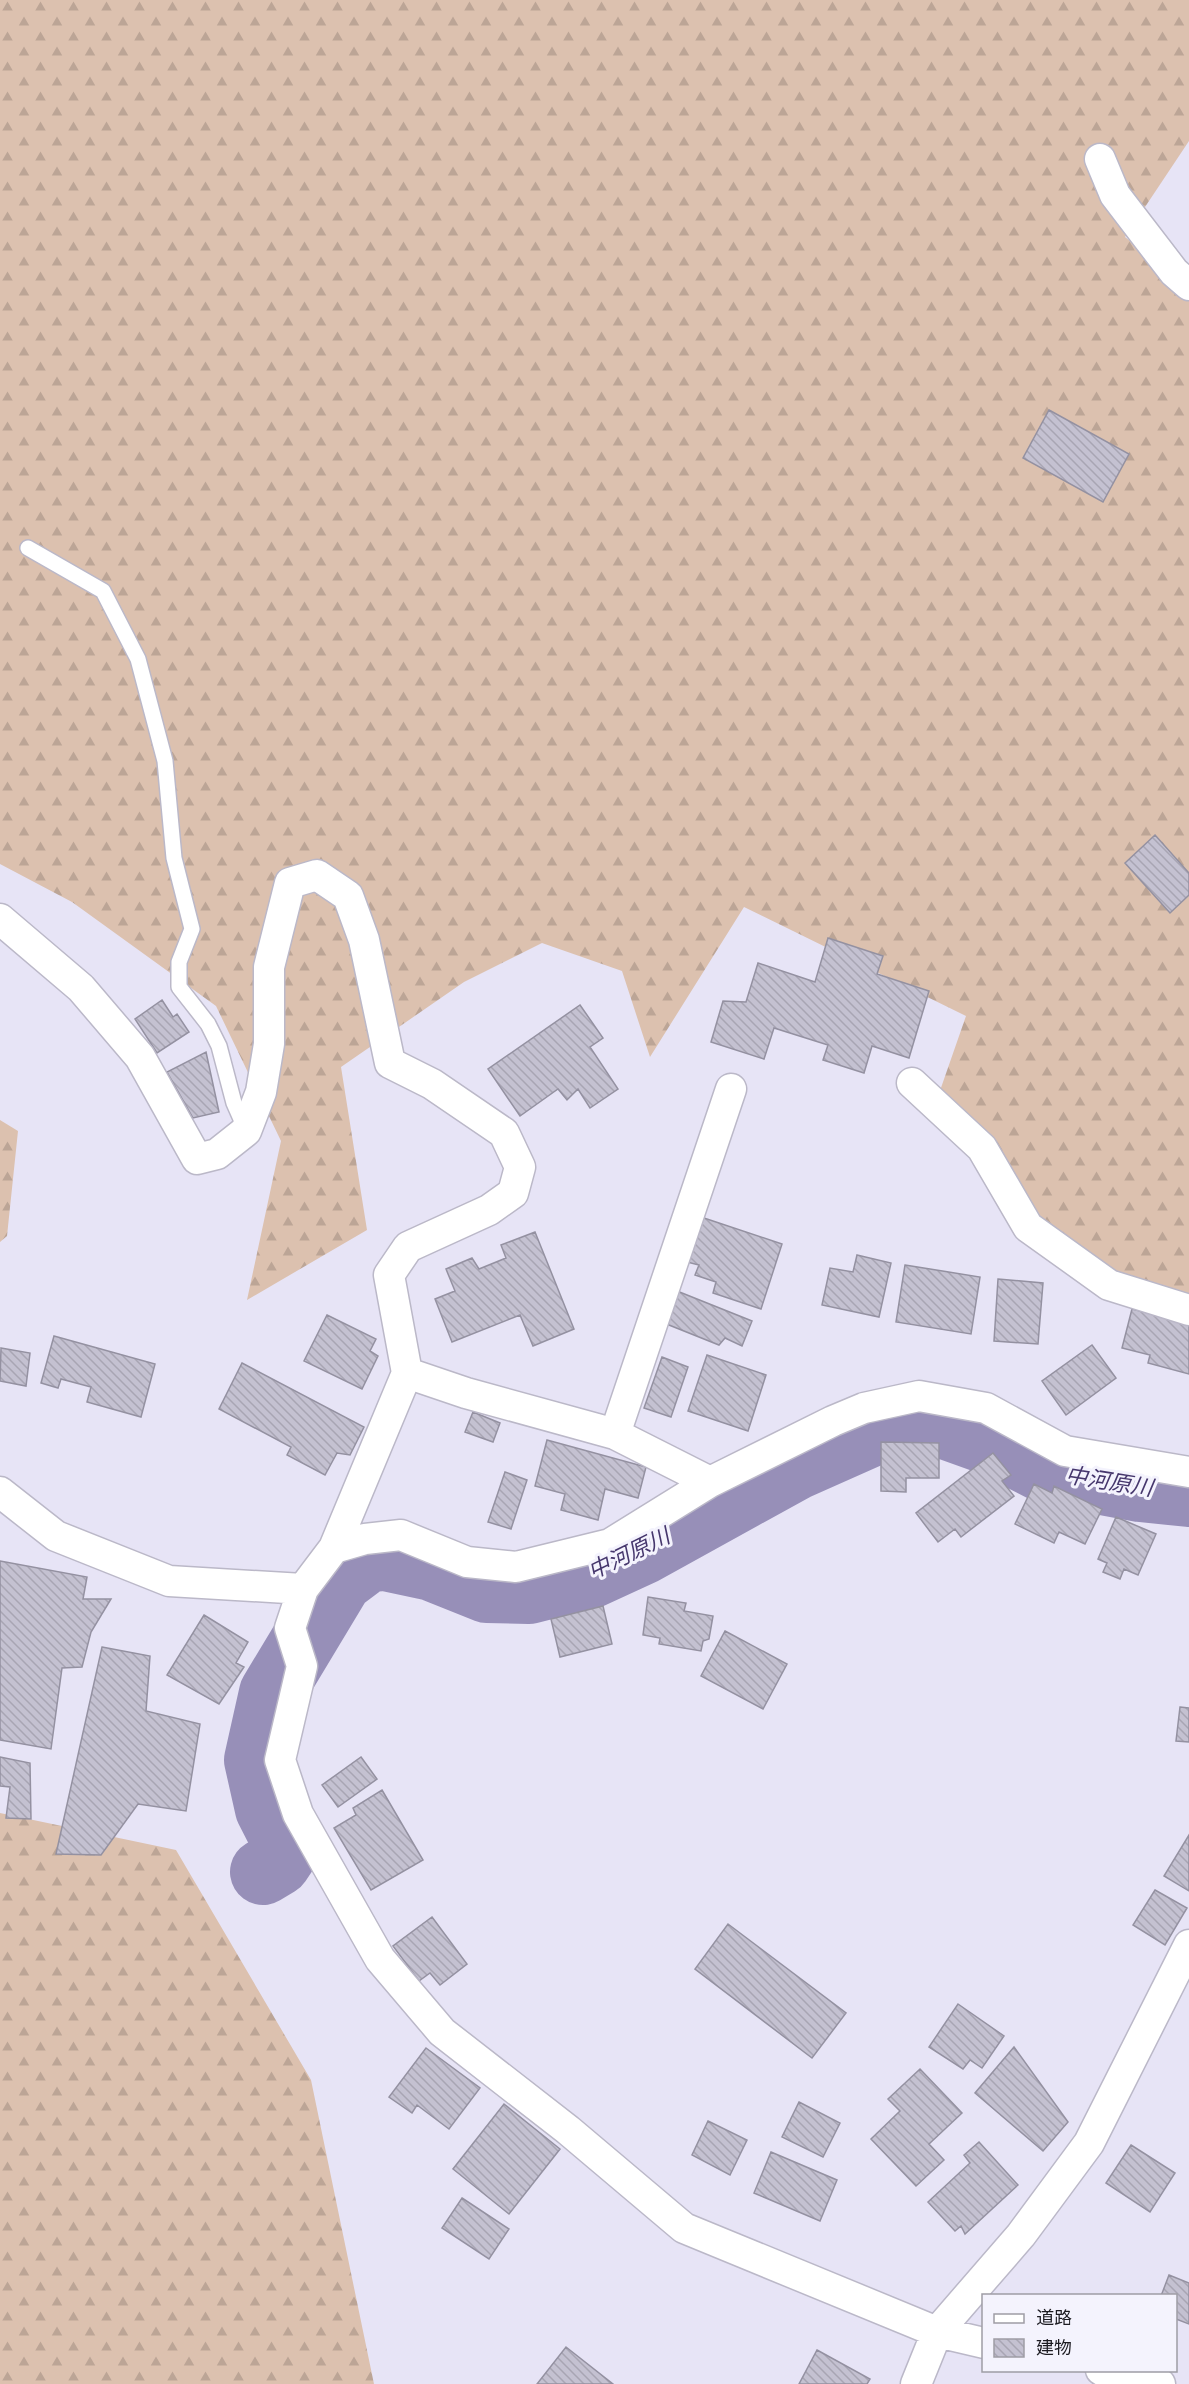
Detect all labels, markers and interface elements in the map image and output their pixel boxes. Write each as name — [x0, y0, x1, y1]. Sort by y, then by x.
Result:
water label: 中河原川 — [1064, 1462, 1156, 1502]
water label: 中河原川 — [584, 1522, 676, 1585]
legend — [982, 2294, 1177, 2372]
text: 道路 — [1036, 2307, 1072, 2329]
text: 建物 — [1036, 2337, 1072, 2359]

